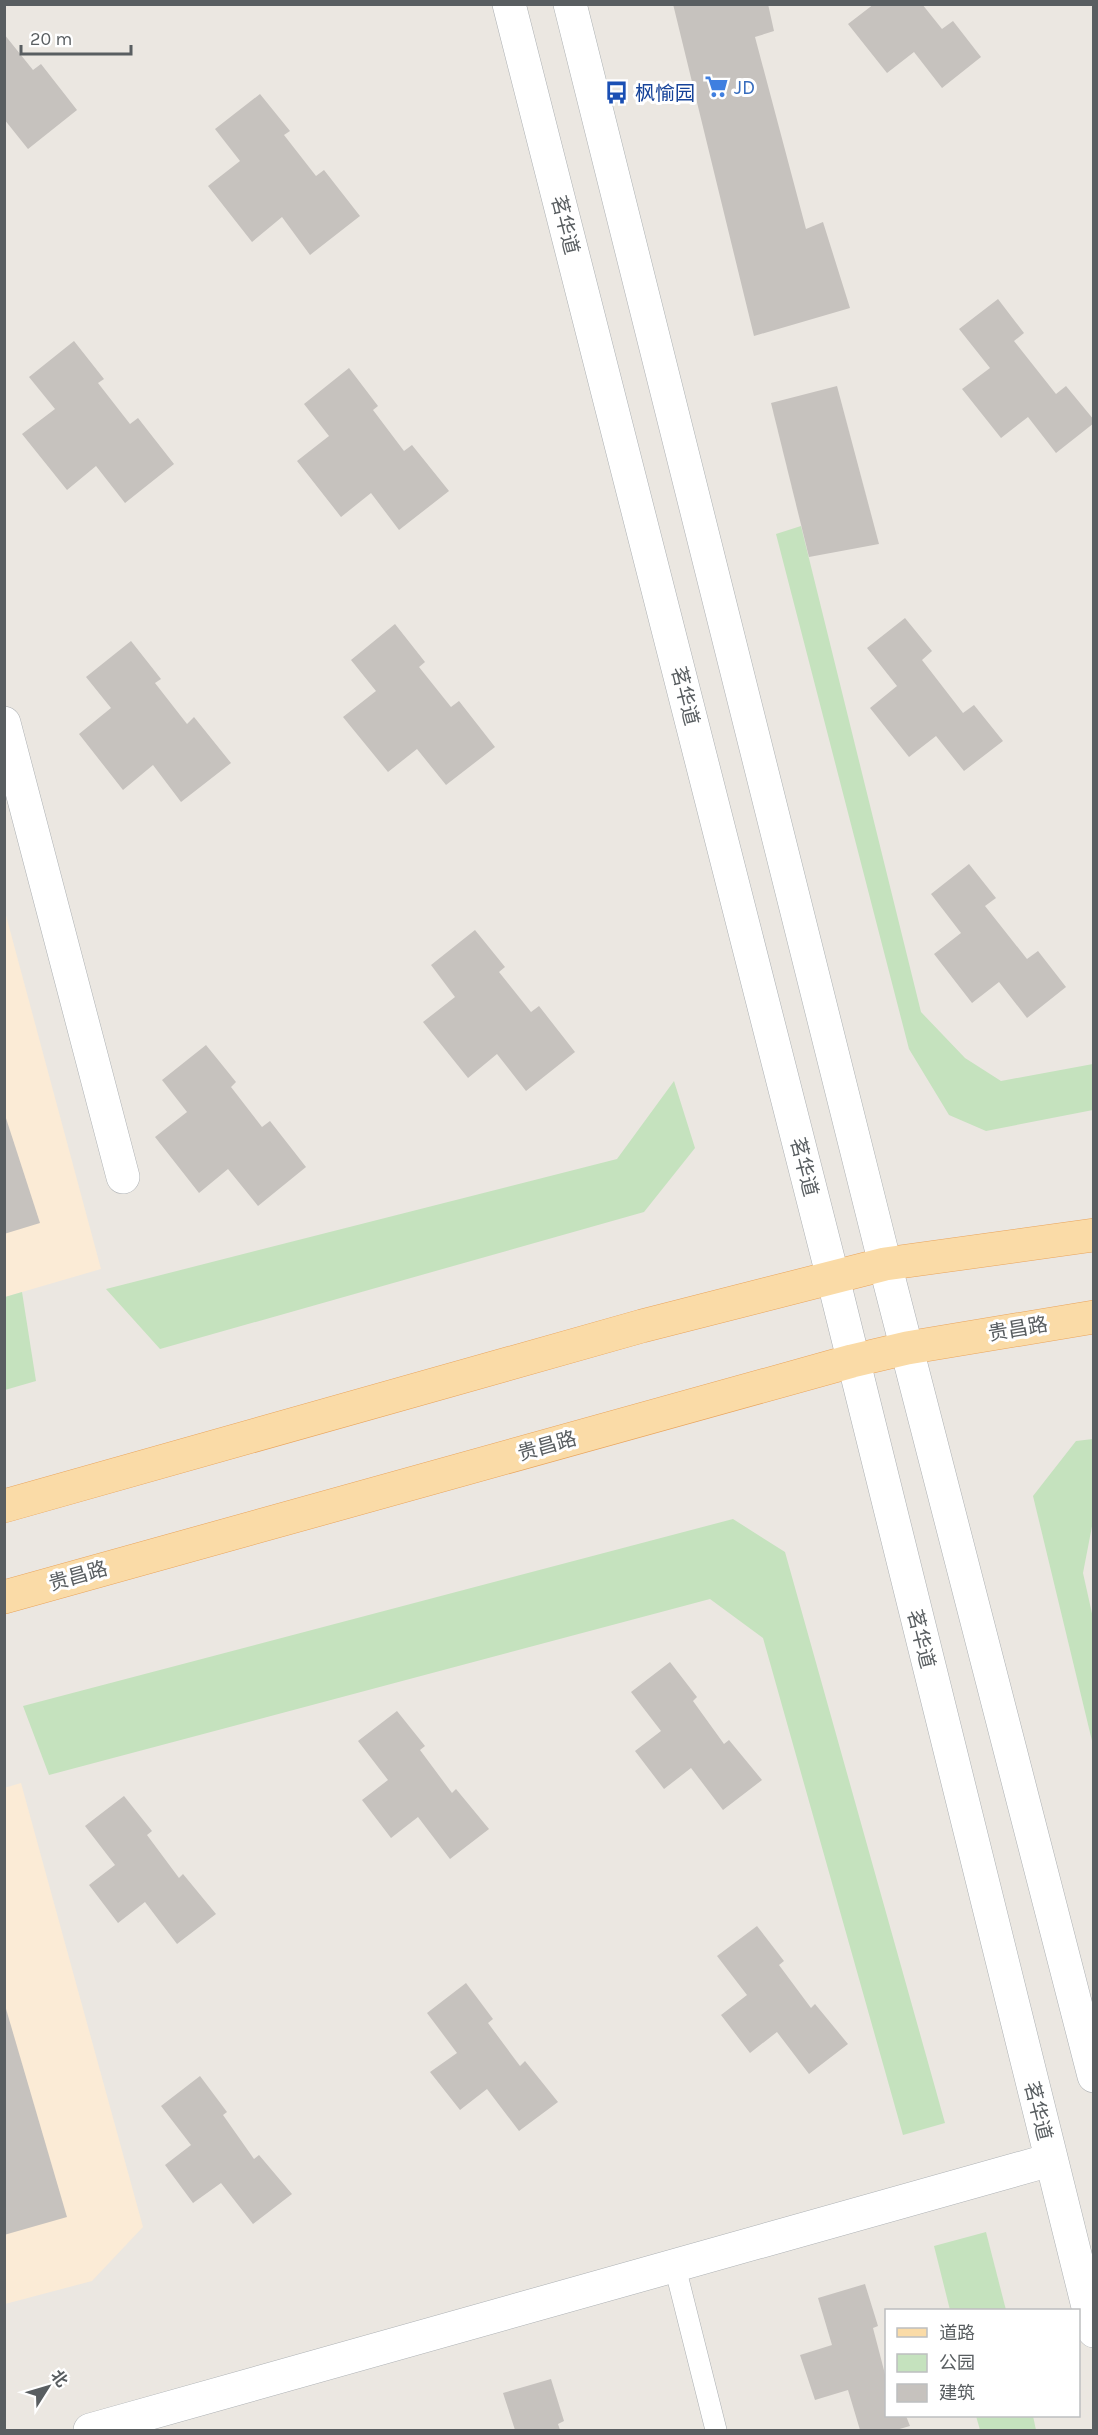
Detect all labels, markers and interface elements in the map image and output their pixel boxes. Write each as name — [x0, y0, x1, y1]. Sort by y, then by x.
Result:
scale bar — [21, 18, 130, 56]
text: 20 m — [30, 28, 72, 50]
supermarket icon: JD — [703, 74, 729, 100]
place label: JD — [734, 76, 755, 99]
bus stop icon: 枫愉园 — [604, 80, 630, 106]
place label: 枫愉园 — [635, 82, 695, 105]
street label: 茗华道 — [547, 193, 583, 257]
street label: 茗华道 — [667, 664, 703, 728]
street label: 茗华道 — [786, 1135, 822, 1199]
street label: 贵昌路 — [986, 1312, 1050, 1346]
street label: 贵昌路 — [515, 1427, 579, 1465]
street label: 贵昌路 — [46, 1557, 110, 1595]
street label: 茗华道 — [903, 1607, 939, 1671]
street label: 茗华道 — [1020, 2079, 1056, 2143]
legend — [885, 2309, 1080, 2417]
text: 道路 — [939, 2322, 975, 2344]
text: 公园 — [939, 2352, 975, 2374]
north arrow — [18, 2357, 78, 2417]
text: 北 — [47, 2366, 72, 2390]
text: 建筑 — [939, 2382, 975, 2404]

